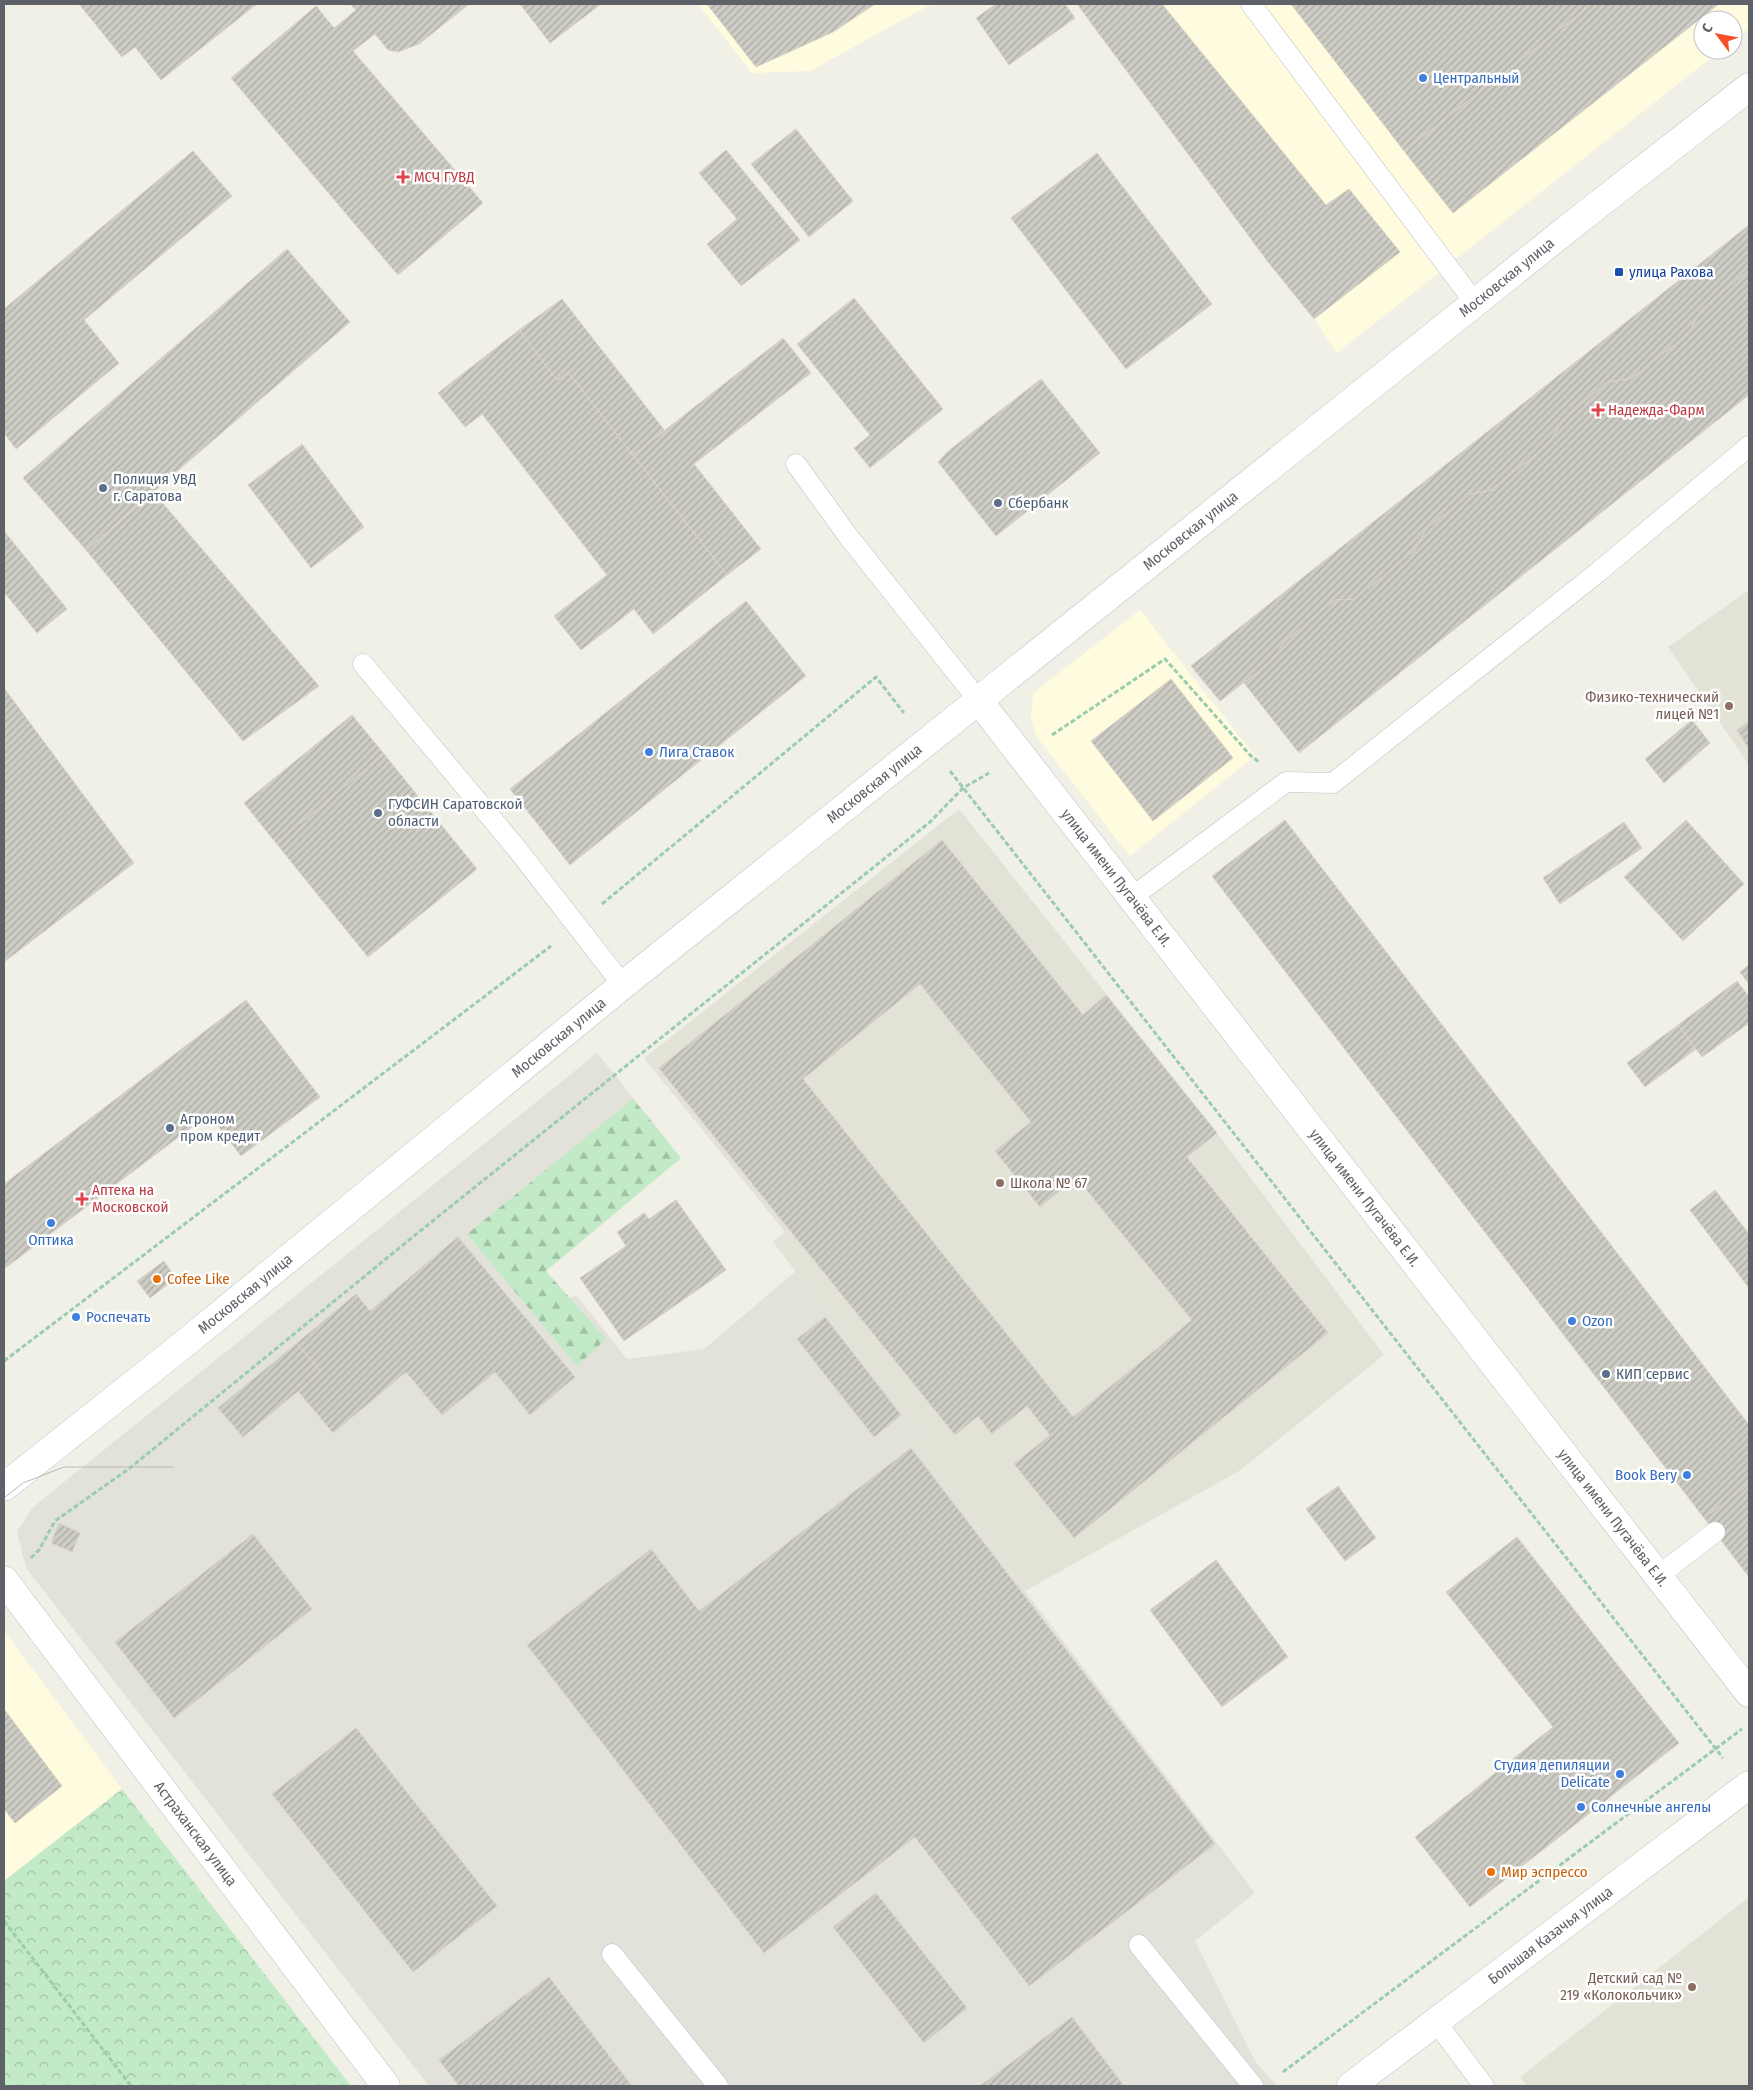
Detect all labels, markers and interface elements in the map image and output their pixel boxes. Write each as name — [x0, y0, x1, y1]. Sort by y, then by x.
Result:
north arrow — [1693, 10, 1743, 60]
text: С — [1698, 20, 1717, 36]
place label: Центральный — [1433, 69, 1519, 87]
marker: Центральный — [1417, 72, 1429, 84]
place label: МСЧ ГУВД — [414, 168, 474, 186]
marker: МСЧ ГУВД — [396, 170, 410, 184]
street label: Московская улица — [1456, 234, 1558, 321]
place label: улица Рахова — [1629, 263, 1714, 281]
marker: улица Рахова — [1613, 266, 1625, 278]
place label: Надежда-Фарм — [1608, 401, 1705, 419]
marker: Надежда-Фарм — [1592, 404, 1604, 416]
place label: Полиция УВД г. Саратова — [113, 470, 196, 505]
marker: Полиция УВД г. Саратова — [97, 482, 109, 494]
street label: Московская улица — [1139, 487, 1242, 574]
place label: Сбербанк — [1008, 494, 1069, 512]
marker: Сбербанк — [992, 497, 1004, 509]
place label: Физико-технический лицей №1 — [1585, 688, 1719, 723]
marker: Физико-технический лицей №1 — [1723, 700, 1735, 712]
street label: Московская улица — [823, 740, 925, 827]
place label: Лига Ставок — [659, 743, 734, 761]
marker: Лига Ставок — [643, 746, 655, 758]
place label: ГУФСИН Саратовской области — [388, 795, 523, 830]
street label: улица имени Пугачёва Е.И. — [1057, 806, 1175, 950]
marker: ГУФСИН Саратовской области — [372, 807, 384, 819]
street label: Московская улица — [508, 994, 610, 1081]
place label: Агроном пром кредит — [180, 1110, 261, 1145]
marker: Агроном пром кредит — [164, 1122, 176, 1134]
street label: улица имени Пугачёва Е.И. — [1306, 1125, 1424, 1270]
place label: Школа № 67 — [1010, 1174, 1087, 1192]
marker: Школа № 67 — [994, 1177, 1006, 1189]
place label: Аптека на Московской — [92, 1181, 169, 1216]
marker: Аптека на Московской — [76, 1193, 88, 1205]
marker: Оптика — [45, 1217, 57, 1229]
place label: Оптика — [28, 1231, 74, 1249]
street label: Московская улица — [194, 1250, 296, 1338]
place label: Cofee Like — [167, 1270, 230, 1288]
marker: Cofee Like — [151, 1273, 163, 1285]
place label: Роспечать — [86, 1308, 151, 1326]
marker: Роспечать — [70, 1311, 82, 1323]
place label: Ozon — [1582, 1312, 1613, 1330]
marker: Ozon — [1566, 1315, 1578, 1327]
place label: КИП сервис — [1616, 1365, 1690, 1383]
marker: КИП сервис — [1600, 1368, 1612, 1380]
street label: улица имени Пугачёва Е.И. — [1554, 1445, 1672, 1590]
place label: Book Bery — [1615, 1466, 1677, 1484]
marker: Book Bery — [1681, 1469, 1693, 1481]
place label: Студия депиляции Delicate — [1494, 1756, 1610, 1791]
marker: Студия депиляции Delicate — [1614, 1768, 1626, 1780]
street label: Астраханская улица — [150, 1778, 241, 1890]
place label: Солнечные ангелы — [1591, 1798, 1711, 1816]
marker: Солнечные ангелы — [1575, 1801, 1587, 1813]
place label: Мир эспрессо — [1501, 1863, 1588, 1881]
marker: Мир эспрессо — [1485, 1866, 1497, 1878]
street label: Большая Казачья улица — [1485, 1882, 1616, 1988]
place label: Детский сад № 219 «Колокольчик» — [1560, 1969, 1682, 2004]
marker: Детский сад № 219 «Колокольчик» — [1686, 1981, 1698, 1993]

